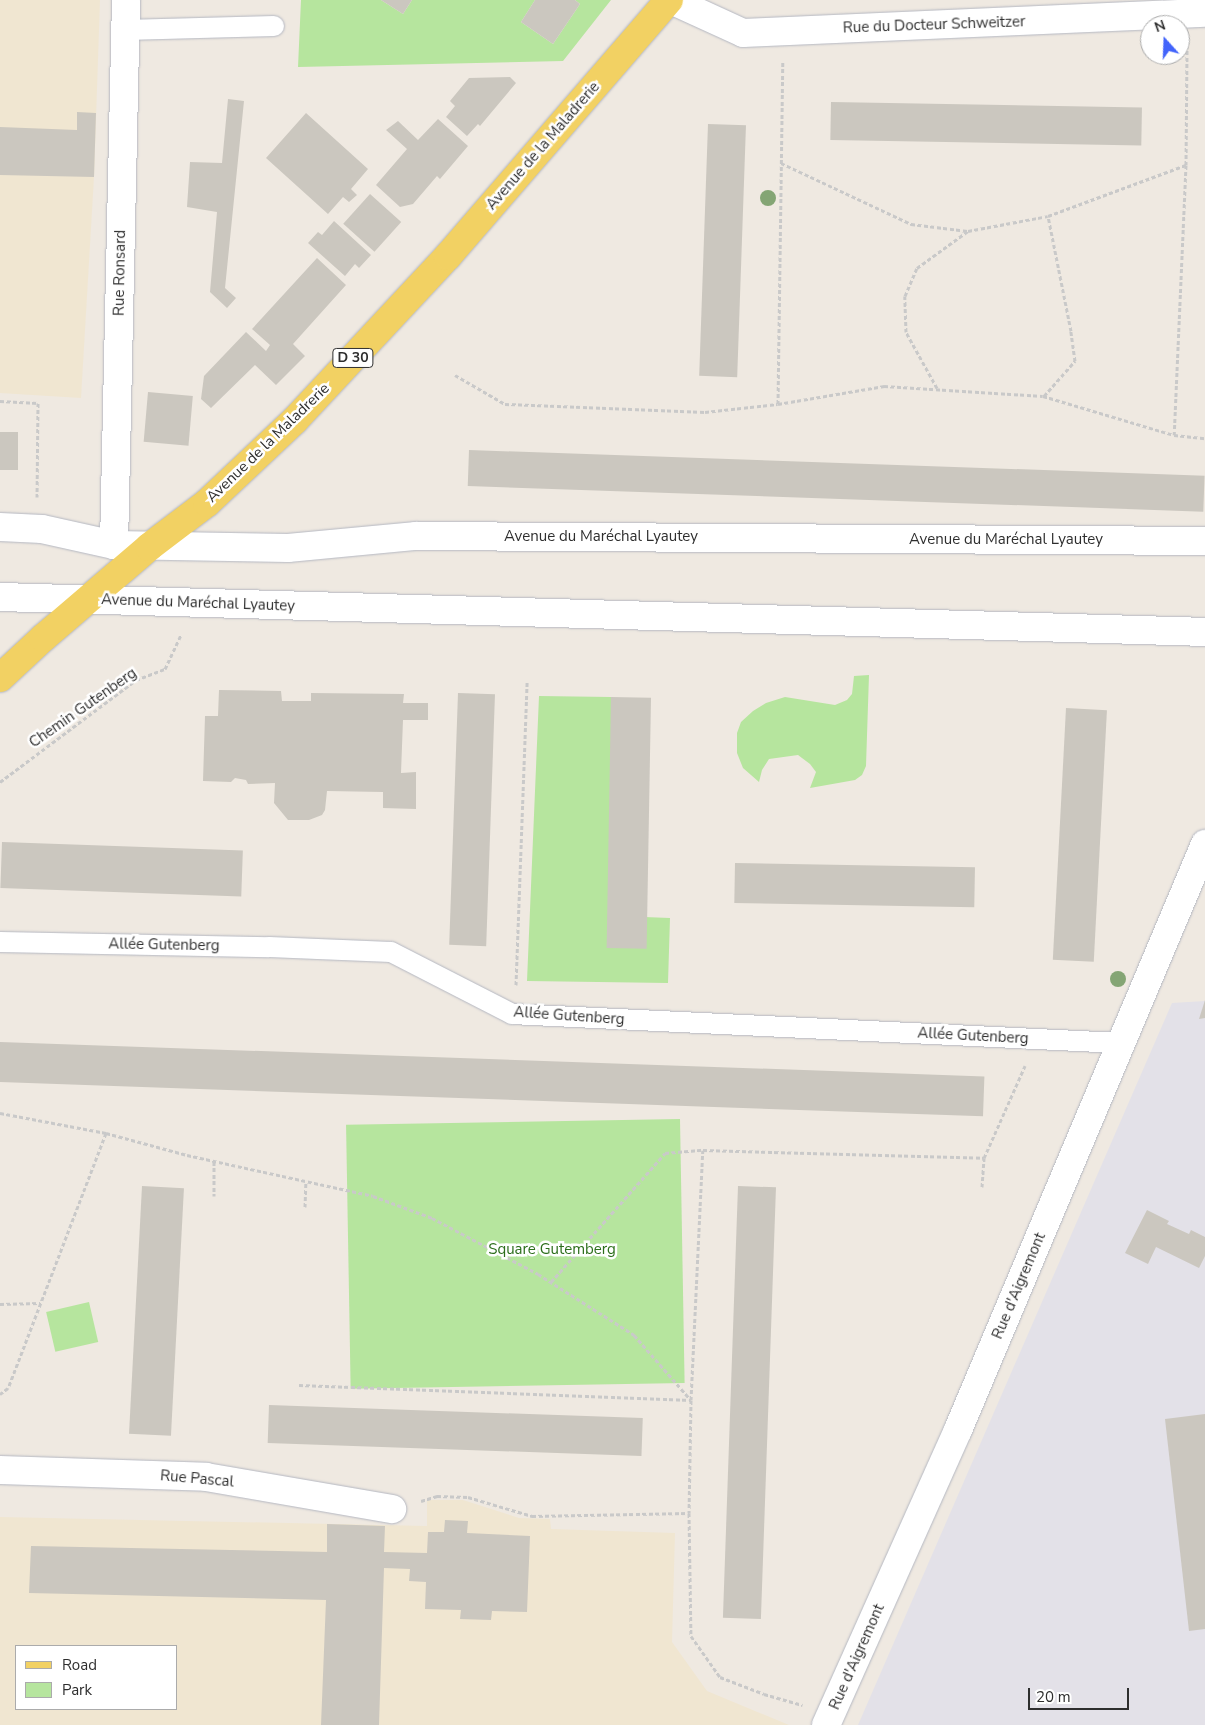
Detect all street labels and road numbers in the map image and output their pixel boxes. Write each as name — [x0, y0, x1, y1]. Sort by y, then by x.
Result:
street label: Rue du Docteur Schweitzer — [842, 13, 1026, 37]
street label: Avenue de la Maladrerie — [483, 78, 603, 214]
street label: Rue Ronsard — [110, 230, 130, 316]
road number: D 30 — [332, 346, 374, 369]
street label: Avenue de la Maladrerie — [203, 380, 333, 506]
street label: Avenue du Maréchal Lyautey — [504, 528, 698, 546]
street label: Avenue du Maréchal Lyautey — [909, 531, 1103, 549]
street label: Avenue du Maréchal Lyautey — [101, 591, 295, 615]
street label: Chemin Gutenberg — [26, 664, 140, 752]
street label: Allée Gutenberg — [108, 935, 220, 955]
street label: Allée Gutenberg — [513, 1003, 625, 1029]
street label: Allée Gutenberg — [917, 1024, 1029, 1048]
street label: Rue d'Aigremont — [988, 1230, 1050, 1342]
street label: Rue Pascal — [159, 1467, 235, 1491]
street label: Rue d'Aigremont — [826, 1601, 888, 1713]

